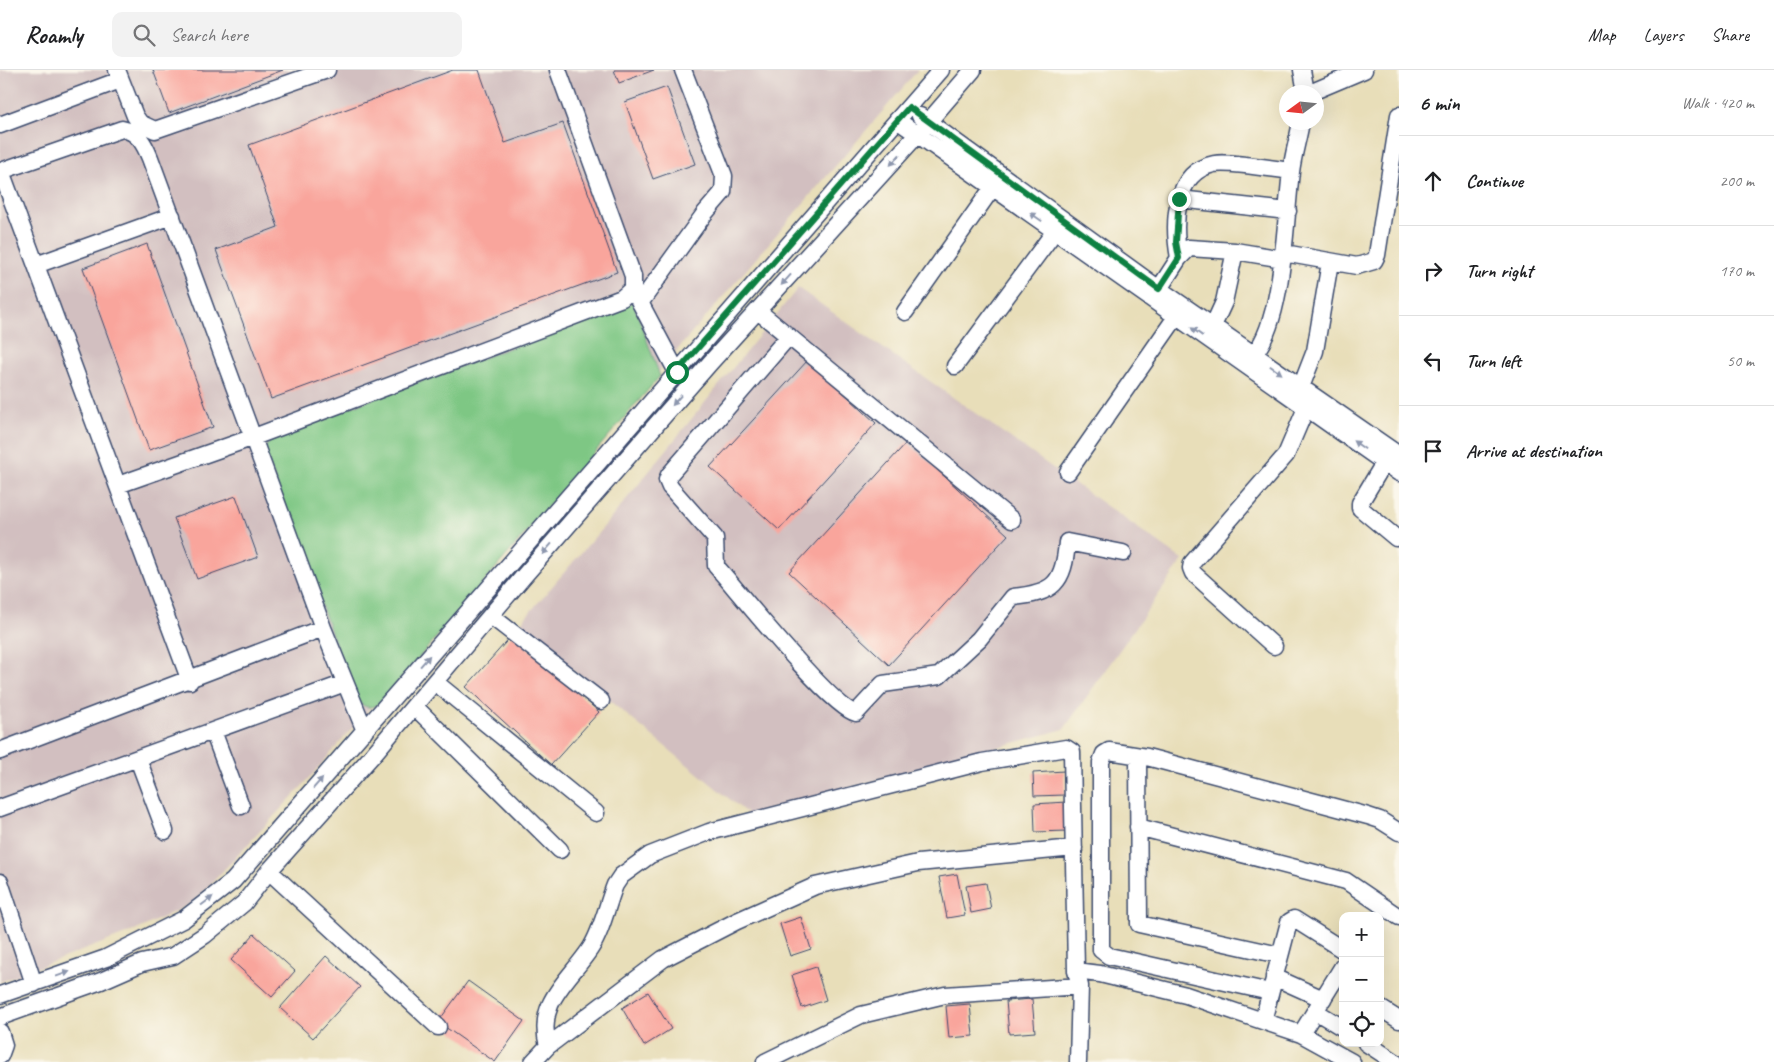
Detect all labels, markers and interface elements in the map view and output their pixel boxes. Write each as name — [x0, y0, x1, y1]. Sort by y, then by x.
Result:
search box — [112, 12, 462, 57]
text: Roamly — [25, 20, 82, 50]
icon: search — [130, 21, 158, 49]
text: Search here — [170, 23, 248, 47]
text: Map — [1588, 24, 1616, 46]
text: Layers — [1644, 24, 1683, 46]
text: Share — [1711, 24, 1749, 46]
north arrow — [1279, 85, 1324, 130]
text: 6 min — [1419, 90, 1460, 116]
text: Walk · 420 m — [1682, 93, 1754, 113]
one-way arrow — [889, 153, 901, 165]
icon: ahead — [1419, 167, 1447, 195]
text: Continue — [1466, 169, 1523, 193]
text: 200 m — [1720, 171, 1754, 191]
route end — [1168, 188, 1191, 211]
one-way arrow — [1030, 212, 1043, 222]
icon: right — [1419, 257, 1447, 285]
text: Turn right — [1466, 259, 1533, 283]
text: 170 m — [1720, 261, 1754, 281]
one-way arrow — [780, 273, 792, 285]
one-way arrow — [1190, 327, 1204, 337]
icon: left — [1419, 347, 1447, 375]
text: Turn left — [1466, 349, 1521, 373]
text: 50 m — [1727, 351, 1754, 371]
route start — [666, 361, 689, 384]
one-way arrow — [1269, 365, 1283, 375]
one-way arrow — [671, 394, 683, 406]
icon: arrive — [1419, 437, 1447, 465]
text: Arrive at destination — [1466, 439, 1602, 463]
one-way arrow — [1352, 440, 1366, 450]
one-way arrow — [541, 543, 553, 555]
one-way arrow — [420, 655, 431, 668]
one-way arrow — [313, 777, 324, 790]
one-way arrow — [200, 896, 214, 906]
map controls — [1339, 912, 1384, 1047]
button: + — [1339, 912, 1384, 957]
button: − — [1339, 957, 1384, 1002]
one-way arrow — [56, 970, 71, 978]
button: locate — [1339, 1002, 1384, 1047]

